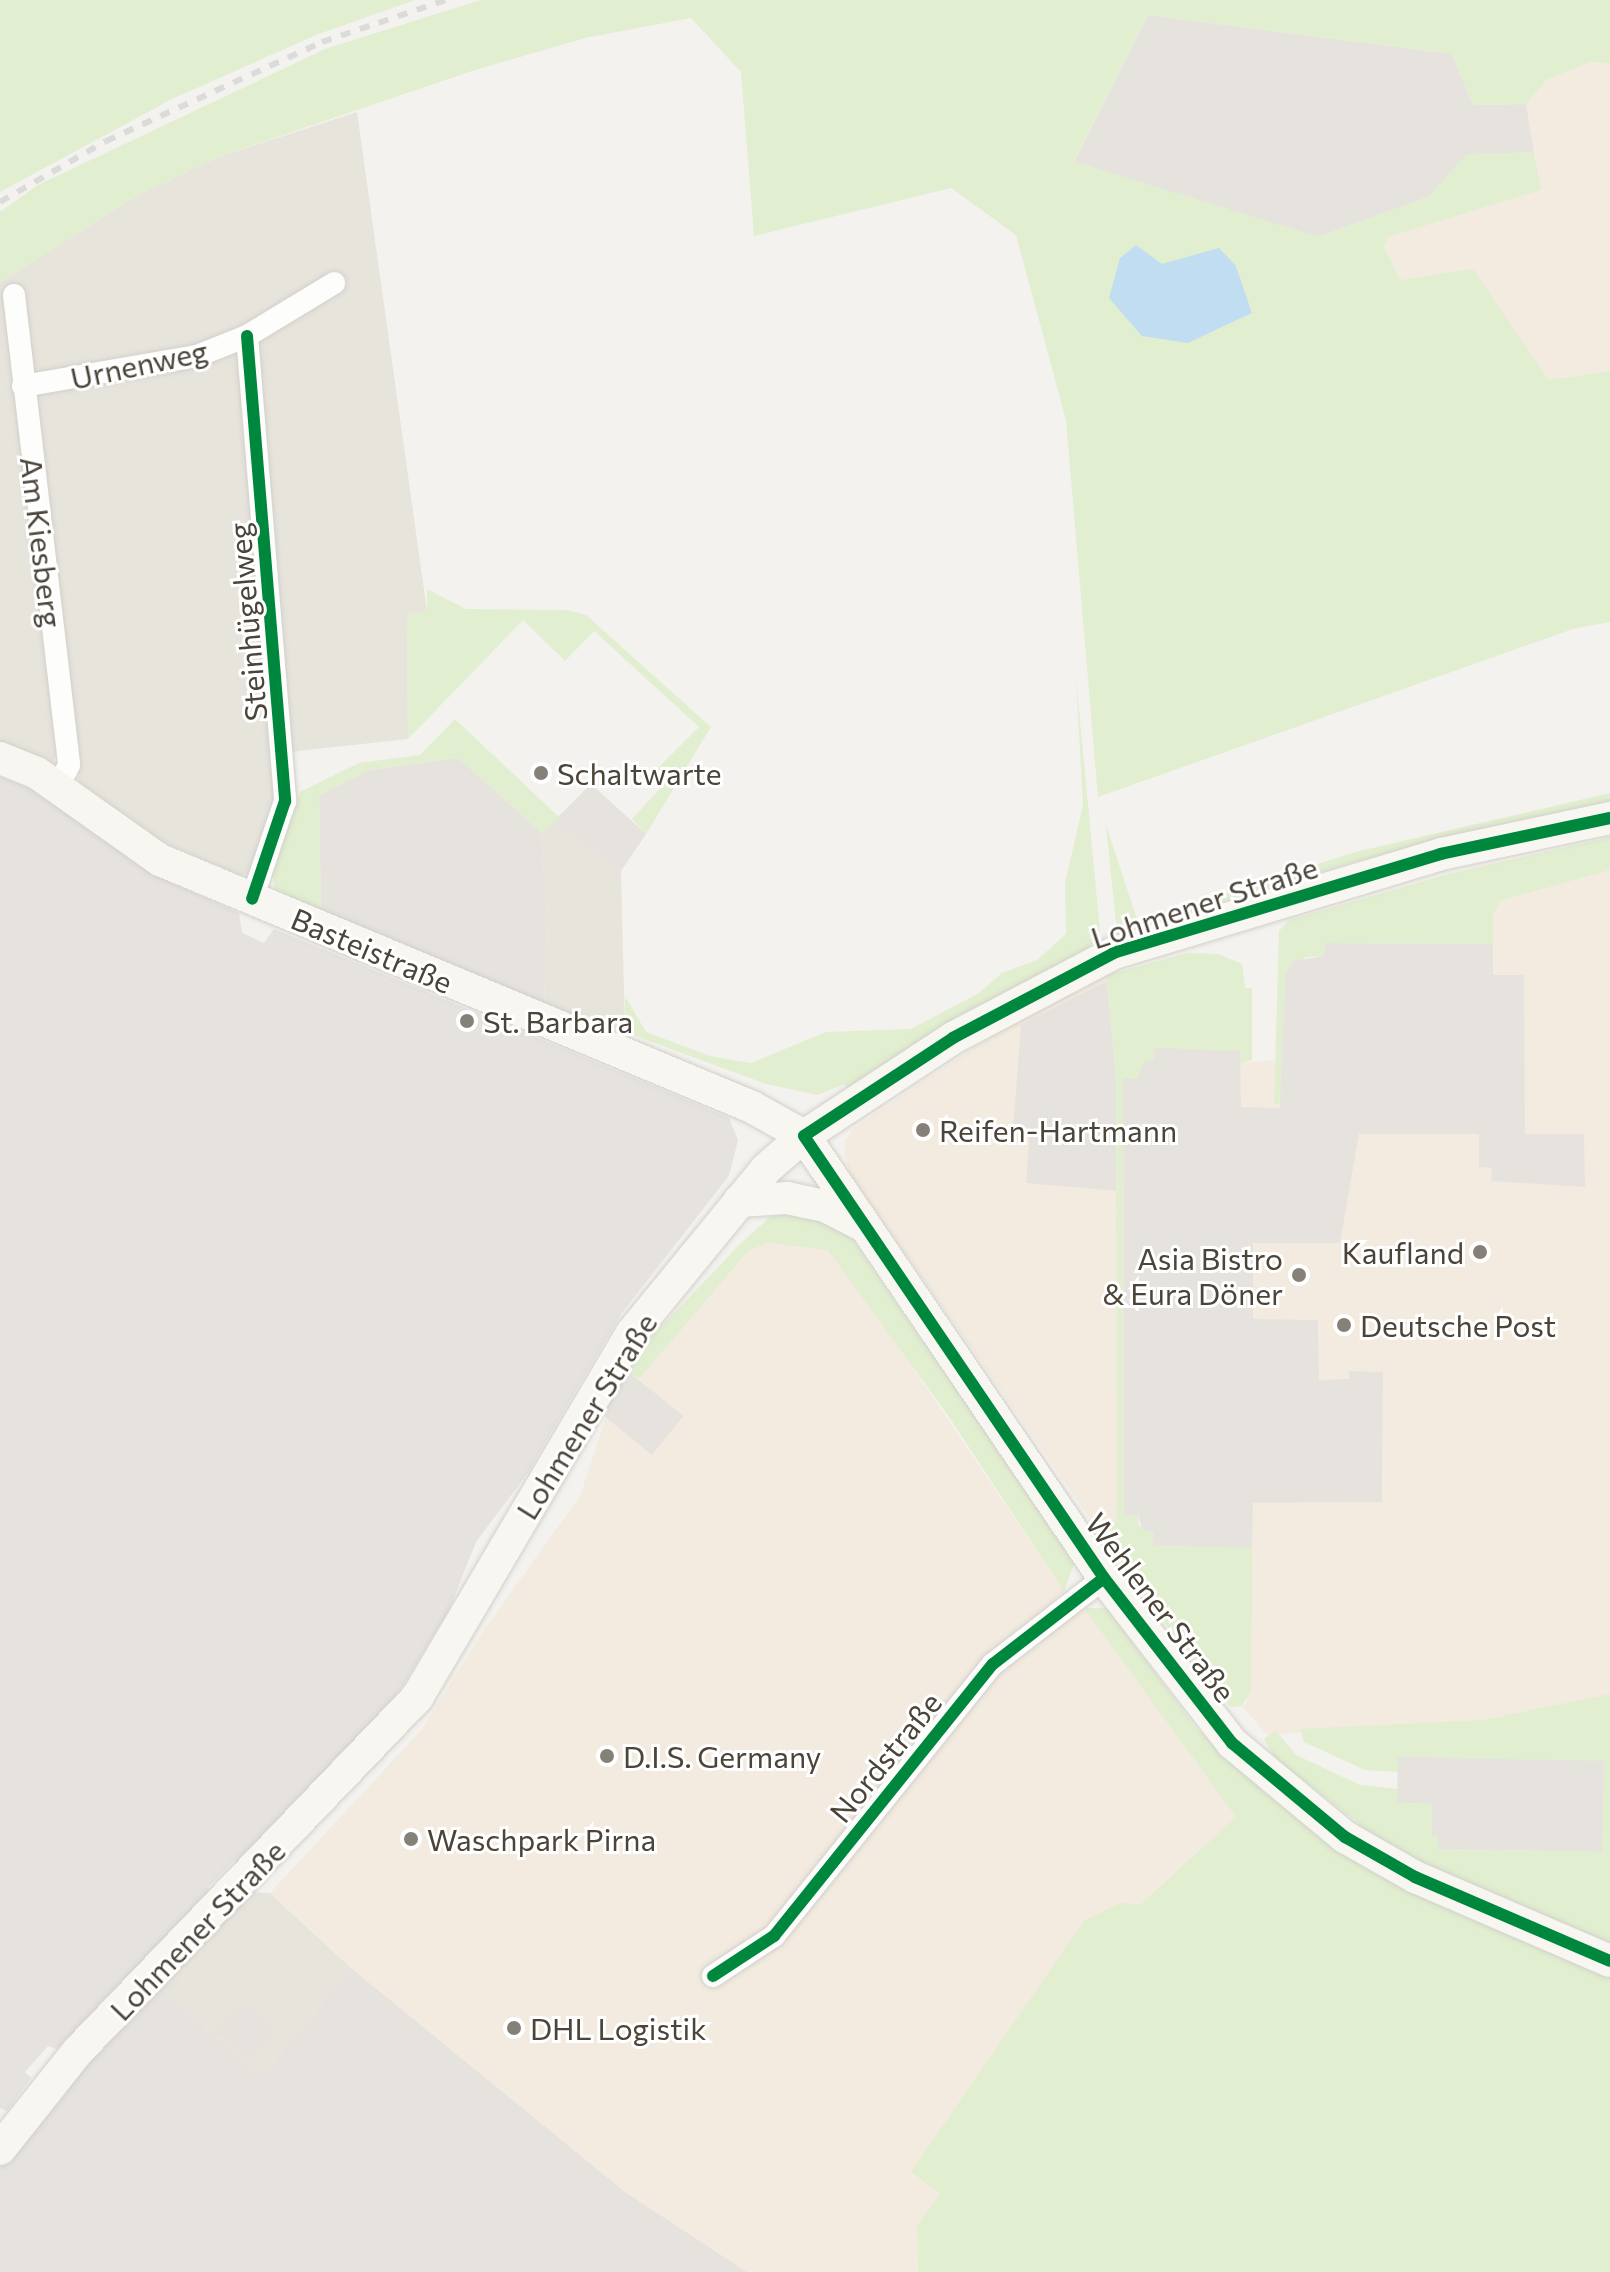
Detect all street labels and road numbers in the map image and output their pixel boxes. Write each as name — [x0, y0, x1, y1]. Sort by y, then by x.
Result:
street label: Urnenweg — [67, 332, 211, 396]
street label: Am Kiesberg — [14, 455, 70, 629]
street label: Steinhügelweg — [220, 521, 274, 723]
street label: Lohmener Straße — [1086, 848, 1322, 956]
street label: Basteistraße — [286, 900, 458, 1000]
street label: Lohmener Straße — [508, 1306, 664, 1526]
street label: Wehlener Straße — [1078, 1506, 1244, 1708]
street label: Nordstraße — [822, 1685, 948, 1829]
street label: Lohmener Straße — [102, 1833, 292, 2027]

